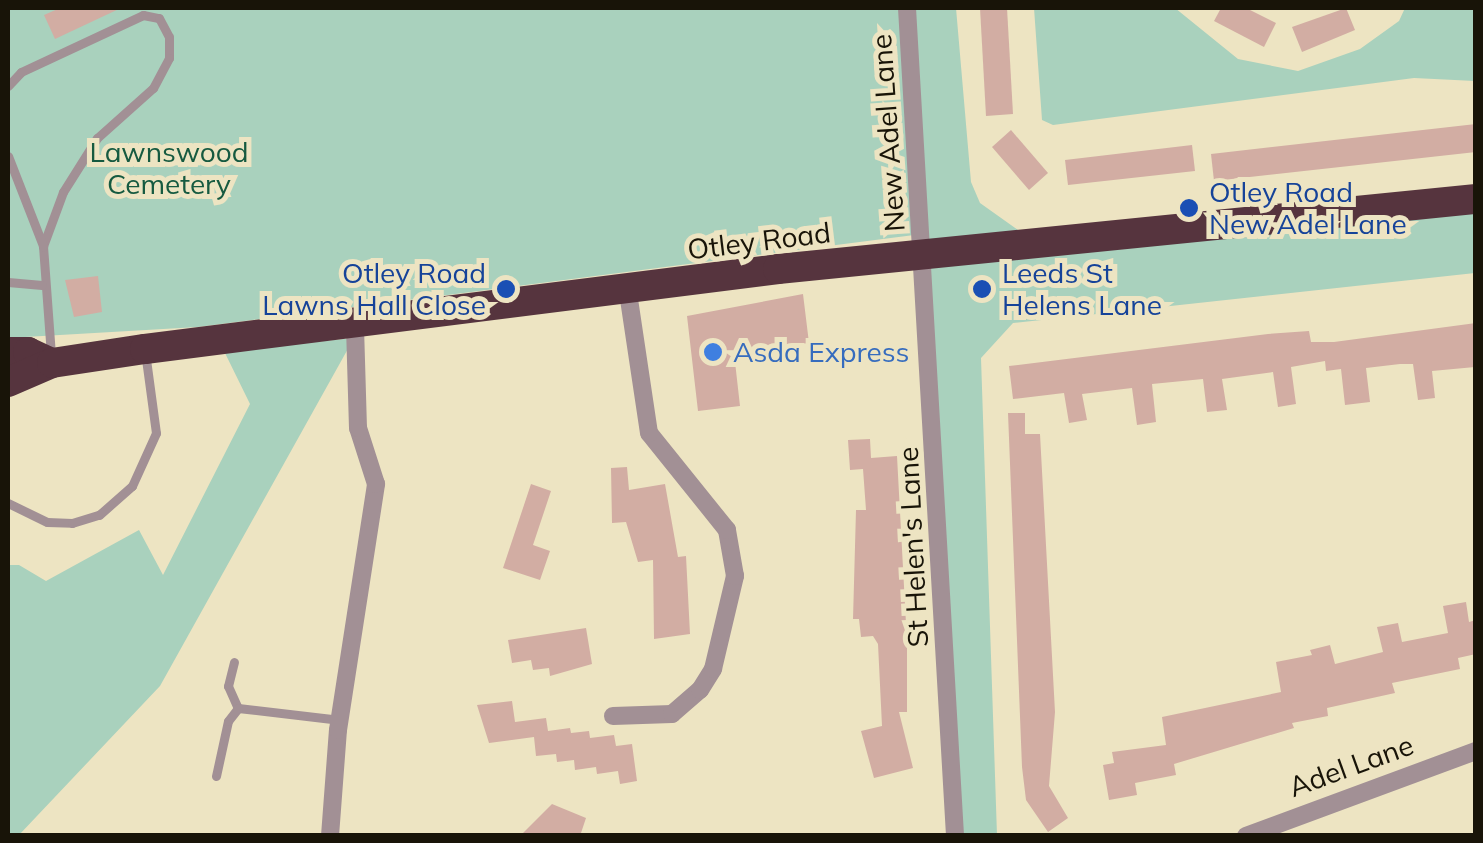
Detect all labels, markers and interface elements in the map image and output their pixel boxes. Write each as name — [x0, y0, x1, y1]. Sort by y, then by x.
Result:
street label: New Adel Lane — [864, 33, 912, 233]
park label: Lawnswood Cemetery — [89, 135, 249, 201]
place label: Otley Road New Adel Lane — [1209, 175, 1407, 241]
marker: Otley Road New Adel Lane — [1178, 197, 1200, 219]
street label: Otley Road — [686, 216, 832, 266]
place label: Otley Road Lawns Hall Close — [262, 256, 486, 322]
place label: Leeds St Helens Lane — [1002, 256, 1162, 322]
marker: Otley Road Lawns Hall Close — [495, 278, 517, 300]
marker: Leeds St Helens Lane — [971, 278, 993, 300]
place label: Asda Express — [733, 335, 909, 369]
marker: Asda Express — [702, 341, 724, 363]
street label: St Helen's Lane — [891, 446, 935, 648]
street label: Adel Lane — [1284, 728, 1418, 804]

